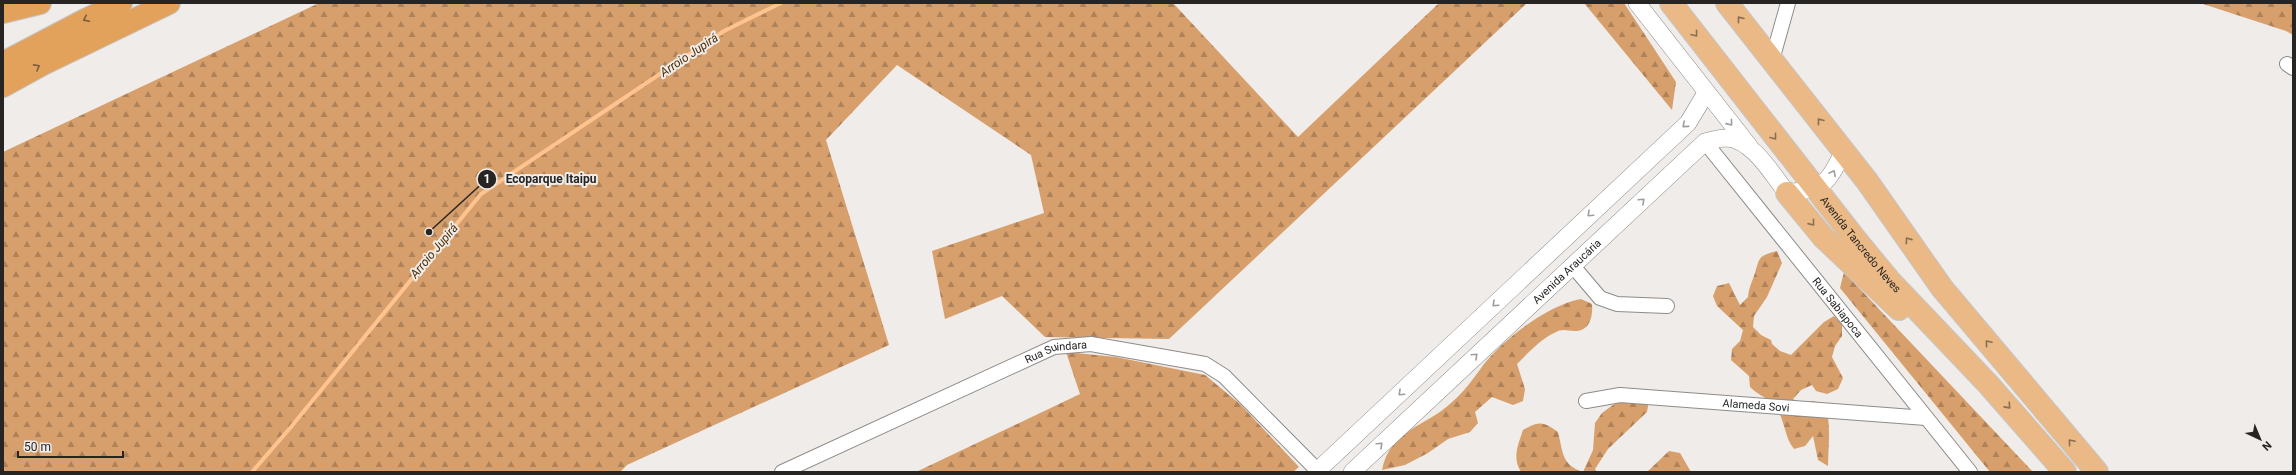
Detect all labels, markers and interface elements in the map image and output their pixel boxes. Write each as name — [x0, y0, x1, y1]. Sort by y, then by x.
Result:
one-way arrow — [83, 14, 90, 22]
one-way arrow — [1737, 16, 1744, 23]
one-way arrow — [1690, 29, 1697, 36]
water label: Arroio Jupirá — [657, 30, 721, 80]
one-way arrow — [33, 64, 40, 72]
one-way arrow — [1726, 118, 1733, 125]
one-way arrow — [1818, 118, 1825, 125]
one-way arrow — [1682, 121, 1689, 128]
one-way arrow — [1770, 132, 1777, 139]
callout: Ecoparque Itaipu — [477, 167, 604, 191]
one-way arrow — [1828, 170, 1835, 177]
text: 1 — [484, 172, 490, 186]
text: Ecoparque Itaipu — [506, 172, 597, 186]
street label: Avenida Tancredo Neves — [1818, 194, 1904, 295]
one-way arrow — [1637, 198, 1645, 206]
one-way arrow — [1587, 210, 1595, 217]
one-way arrow — [1808, 219, 1815, 226]
water label: Arroio Jupirá — [407, 220, 461, 282]
street label: Avenida Araucária — [1530, 236, 1604, 306]
one-way arrow — [1905, 237, 1913, 244]
street label: Rua Sabiapoca — [1810, 275, 1866, 340]
one-way arrow — [1492, 299, 1500, 306]
street label: Rua Suindara — [1023, 338, 1087, 366]
one-way arrow — [1985, 340, 1992, 347]
one-way arrow — [1470, 354, 1478, 361]
one-way arrow — [1398, 388, 1406, 396]
street label: Alameda Sovi — [1722, 396, 1790, 414]
one-way arrow — [2003, 402, 2010, 409]
north arrow — [2240, 419, 2280, 459]
scale bar — [18, 433, 123, 459]
text: N — [2259, 438, 2274, 453]
text: 50 m — [24, 440, 51, 454]
one-way arrow — [2069, 440, 2076, 447]
one-way arrow — [1375, 443, 1383, 450]

